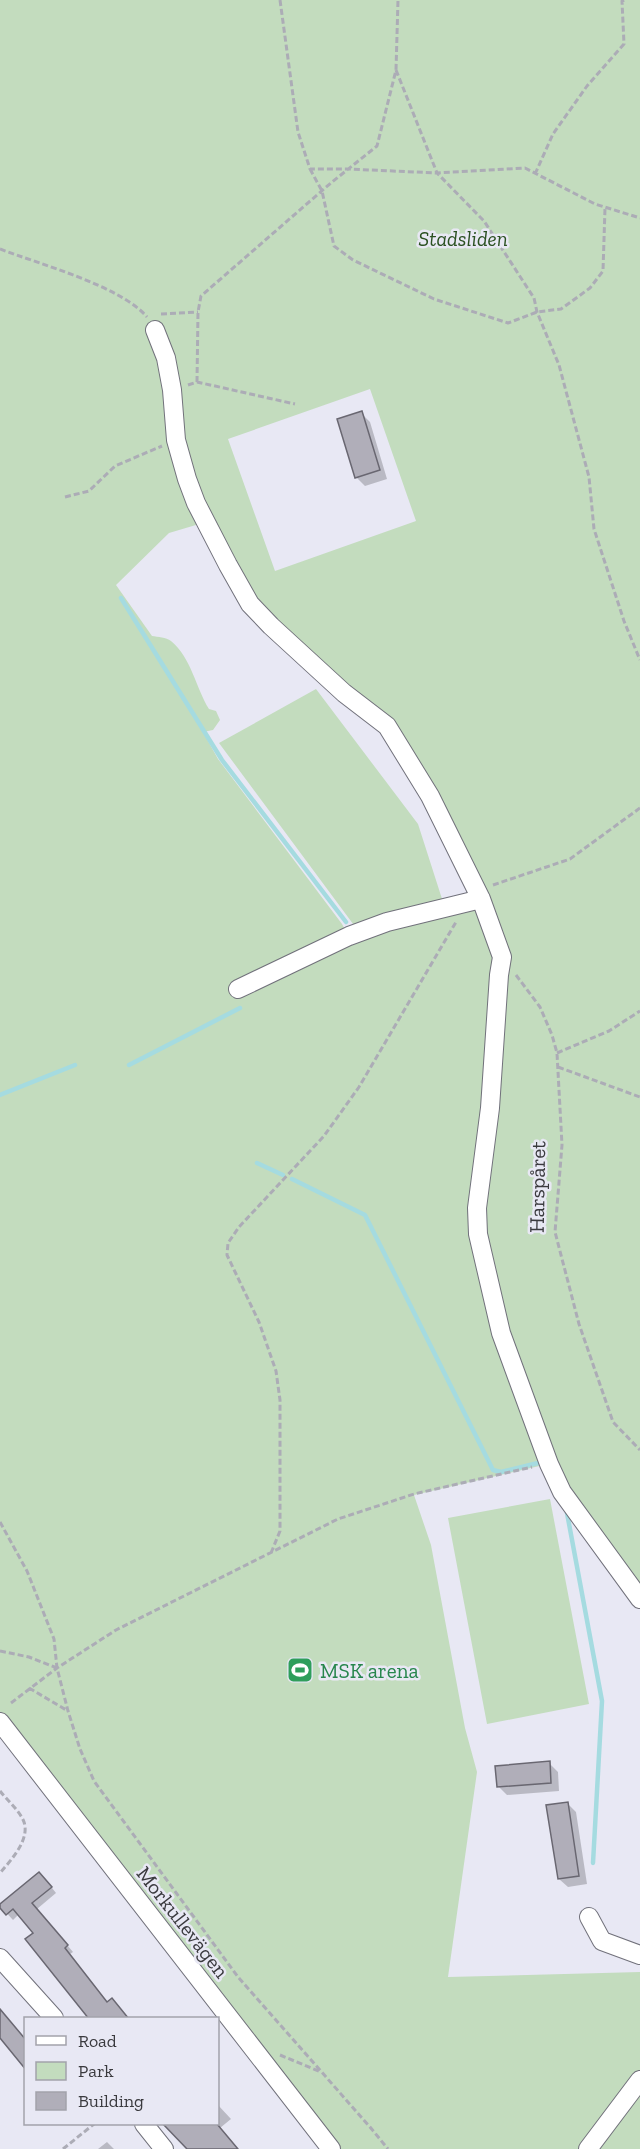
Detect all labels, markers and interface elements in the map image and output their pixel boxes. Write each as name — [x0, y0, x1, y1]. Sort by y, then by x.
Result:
park label: Stadsliden — [418, 226, 508, 251]
street label: Harspåret — [524, 1141, 550, 1233]
sports icon: MSK arena — [285, 1655, 315, 1685]
place label: MSK arena — [320, 1658, 419, 1683]
street label: Morkullevägen — [132, 1861, 234, 1983]
legend — [24, 2017, 219, 2125]
text: Road — [78, 2030, 117, 2052]
text: Park — [78, 2060, 114, 2082]
text: Building — [78, 2090, 144, 2112]

